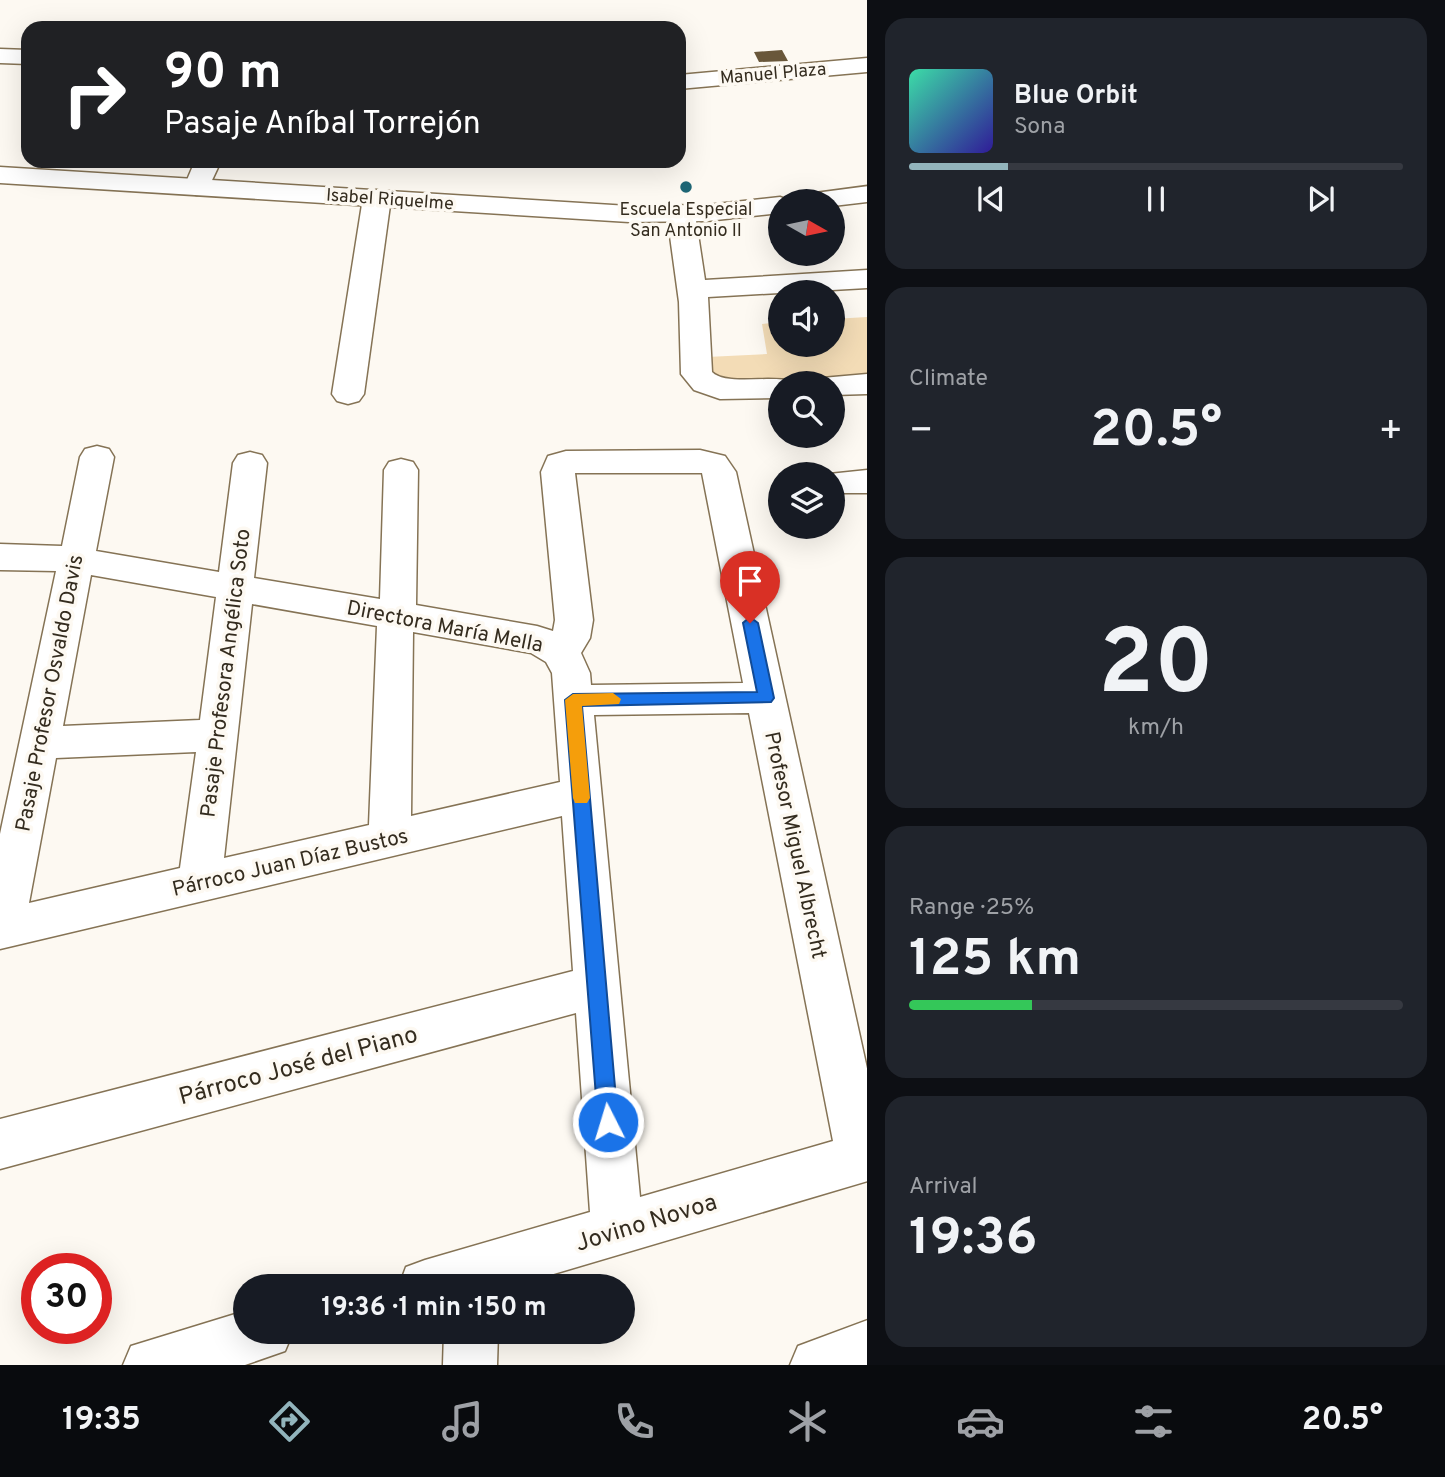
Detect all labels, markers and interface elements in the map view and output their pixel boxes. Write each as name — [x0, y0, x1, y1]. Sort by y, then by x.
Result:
text: 90 m — [164, 44, 282, 106]
icon: right — [49, 49, 140, 140]
street label: Manuel Plaza — [719, 58, 827, 91]
text: Blue Orbit — [1014, 80, 1138, 113]
text: Pasaje Aníbal Torrejón — [164, 105, 481, 145]
text: Sona — [1014, 113, 1065, 142]
marker: Escuela Especial San Antonio II — [678, 179, 694, 195]
icon: previous — [972, 180, 1010, 218]
icon: pause — [1137, 180, 1175, 218]
icon: next — [1302, 180, 1340, 218]
street label: Isabel Riquelme — [325, 185, 454, 216]
north arrow — [768, 189, 845, 266]
map controls — [768, 189, 845, 539]
place label: Escuela Especial San Antonio II — [620, 199, 752, 243]
button: sound — [768, 280, 845, 357]
text: Climate — [909, 365, 988, 394]
button: search — [768, 371, 845, 448]
text: 20.5° — [1090, 399, 1222, 465]
text: − — [909, 408, 934, 457]
text: + — [1378, 408, 1403, 457]
button: layers — [768, 462, 845, 539]
street label: Pasaje Profesora Angélica Soto — [195, 527, 258, 819]
pin — [720, 551, 780, 623]
street label: Pasaje Profesor Osvaldo Davis — [10, 553, 91, 834]
icon: arrive — [731, 562, 769, 600]
street label: Directora María Mella — [344, 595, 545, 660]
text: 20 — [1098, 611, 1214, 726]
text: km/h — [1128, 714, 1184, 743]
street label: Profesor Miguel Albrecht — [757, 729, 832, 961]
street label: Párroco Juan Díaz Bustos — [170, 823, 411, 904]
text: Range · 25% — [909, 894, 1034, 923]
text: 125 km — [909, 928, 1081, 994]
street label: Párroco José del Piano — [176, 1021, 421, 1113]
position arrow — [571, 1085, 645, 1159]
text: Arrival — [909, 1173, 978, 1202]
street label: Jovino Novoa — [572, 1188, 721, 1260]
text: 19:36 — [909, 1207, 1038, 1273]
speed limit sign: 30 — [21, 1253, 112, 1344]
text: 19:36 · 1 min · 150 m — [321, 1292, 547, 1325]
icon: directions — [265, 1397, 314, 1446]
icon: music — [438, 1397, 487, 1446]
icon: phone — [610, 1397, 659, 1446]
icon: climate — [783, 1397, 832, 1446]
icon: car — [956, 1397, 1005, 1446]
icon: filters — [1129, 1397, 1178, 1446]
text: 19:35 — [62, 1401, 141, 1441]
text: 20.5° — [1302, 1401, 1383, 1441]

